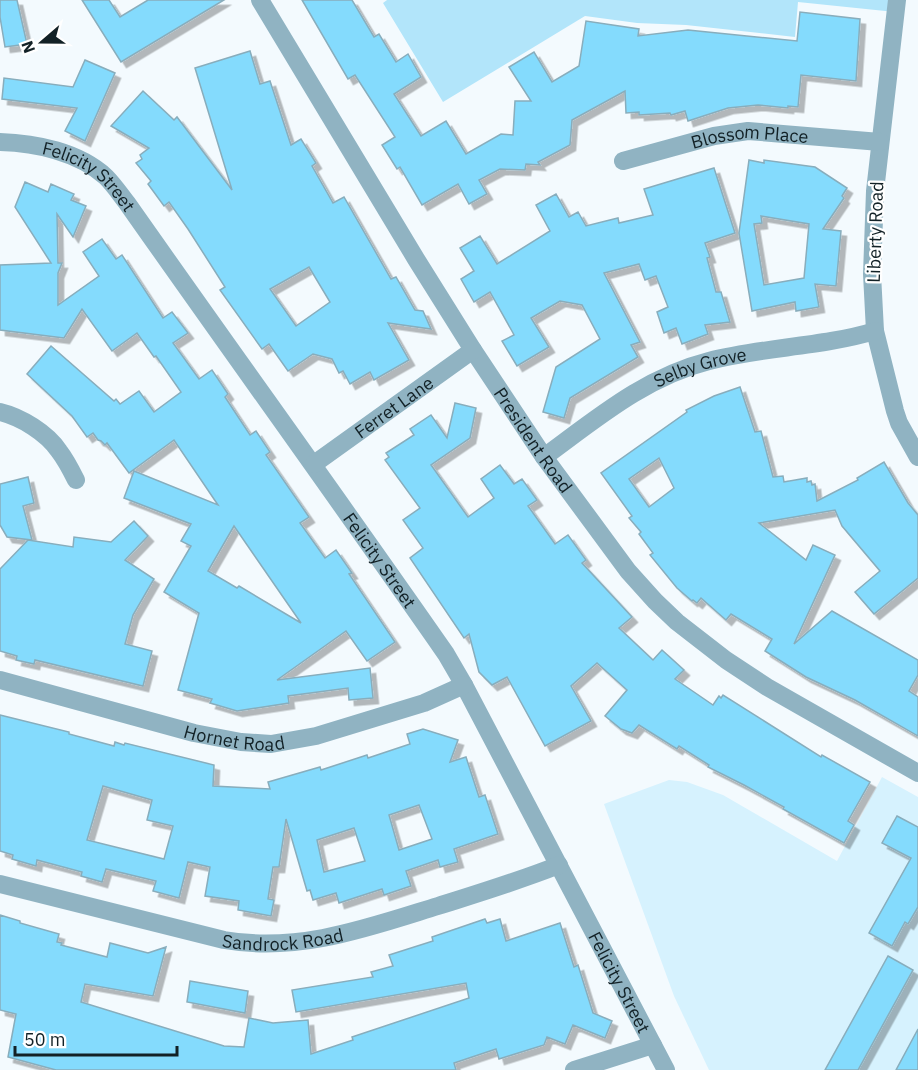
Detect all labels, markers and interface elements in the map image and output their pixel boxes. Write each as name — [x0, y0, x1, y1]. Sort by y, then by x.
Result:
north arrow — [12, 12, 72, 72]
text: N — [17, 38, 39, 56]
street label: Blossom Place — [688, 119, 809, 153]
street label: Felicity Street — [40, 136, 141, 216]
street label: Liberty Road — [862, 181, 888, 283]
street label: Selby Grove — [649, 342, 748, 392]
street label: Ferret Lane — [350, 371, 438, 443]
street label: President Road — [489, 383, 578, 497]
street label: Felicity Street — [339, 508, 422, 612]
street label: Hornet Road — [181, 719, 287, 756]
street label: Sandrock Road — [221, 923, 345, 955]
street label: Felicity Street — [584, 927, 656, 1037]
scale bar — [15, 1019, 177, 1057]
text: 50 m — [24, 1028, 66, 1051]

